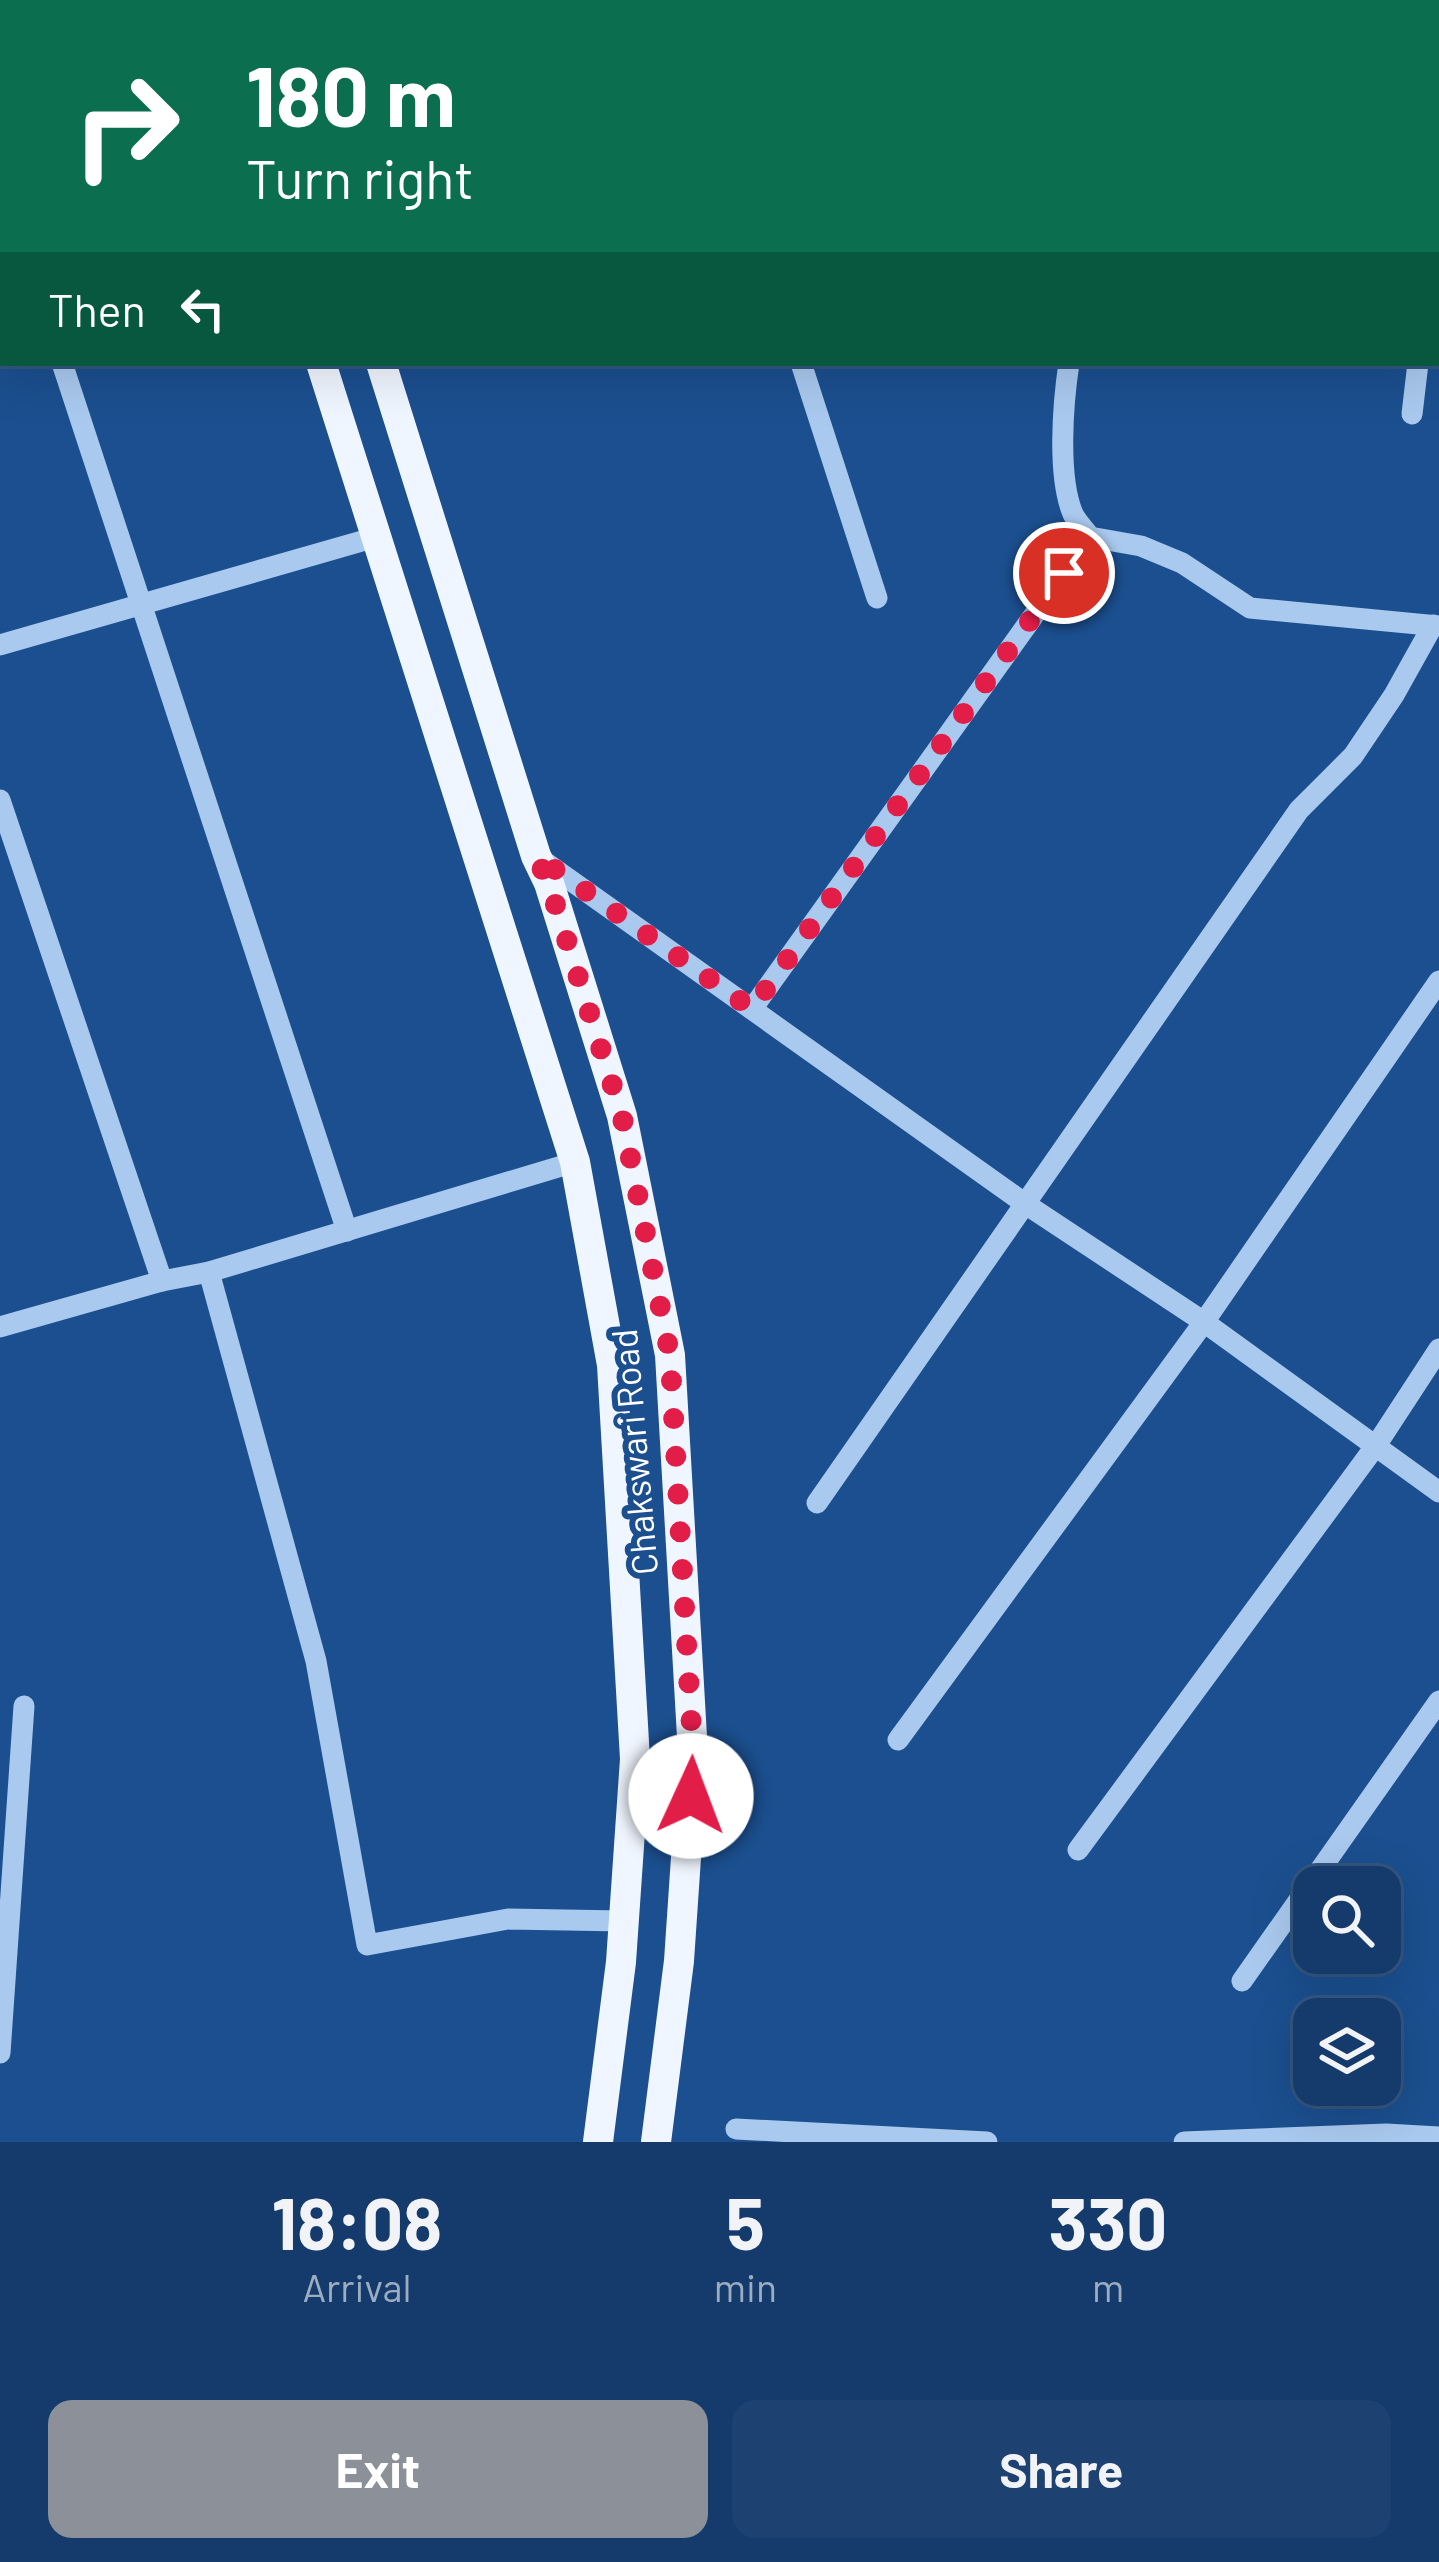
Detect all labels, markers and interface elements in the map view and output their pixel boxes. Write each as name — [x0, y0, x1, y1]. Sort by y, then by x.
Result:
text: 180 m — [246, 43, 456, 144]
icon: right — [48, 48, 204, 204]
text: Turn right — [246, 145, 474, 210]
icon: left — [170, 276, 236, 342]
text: Then — [48, 282, 146, 336]
pin — [1013, 522, 1115, 624]
icon: arrive — [1031, 540, 1097, 606]
street label: Chakswari Road — [601, 1327, 665, 1577]
position arrow — [628, 1733, 754, 1859]
map controls — [1293, 1866, 1401, 2106]
button: search — [1293, 1866, 1401, 1974]
button: layers — [1293, 1998, 1401, 2106]
text: 18:08 — [272, 2178, 442, 2264]
text: 5 — [726, 2178, 765, 2264]
text: 330 — [1049, 2178, 1167, 2264]
text: Arrival — [302, 2263, 411, 2310]
text: min — [714, 2263, 777, 2310]
text: m — [1092, 2263, 1124, 2310]
button: Exit — [48, 2400, 708, 2538]
button: Share — [732, 2400, 1391, 2538]

